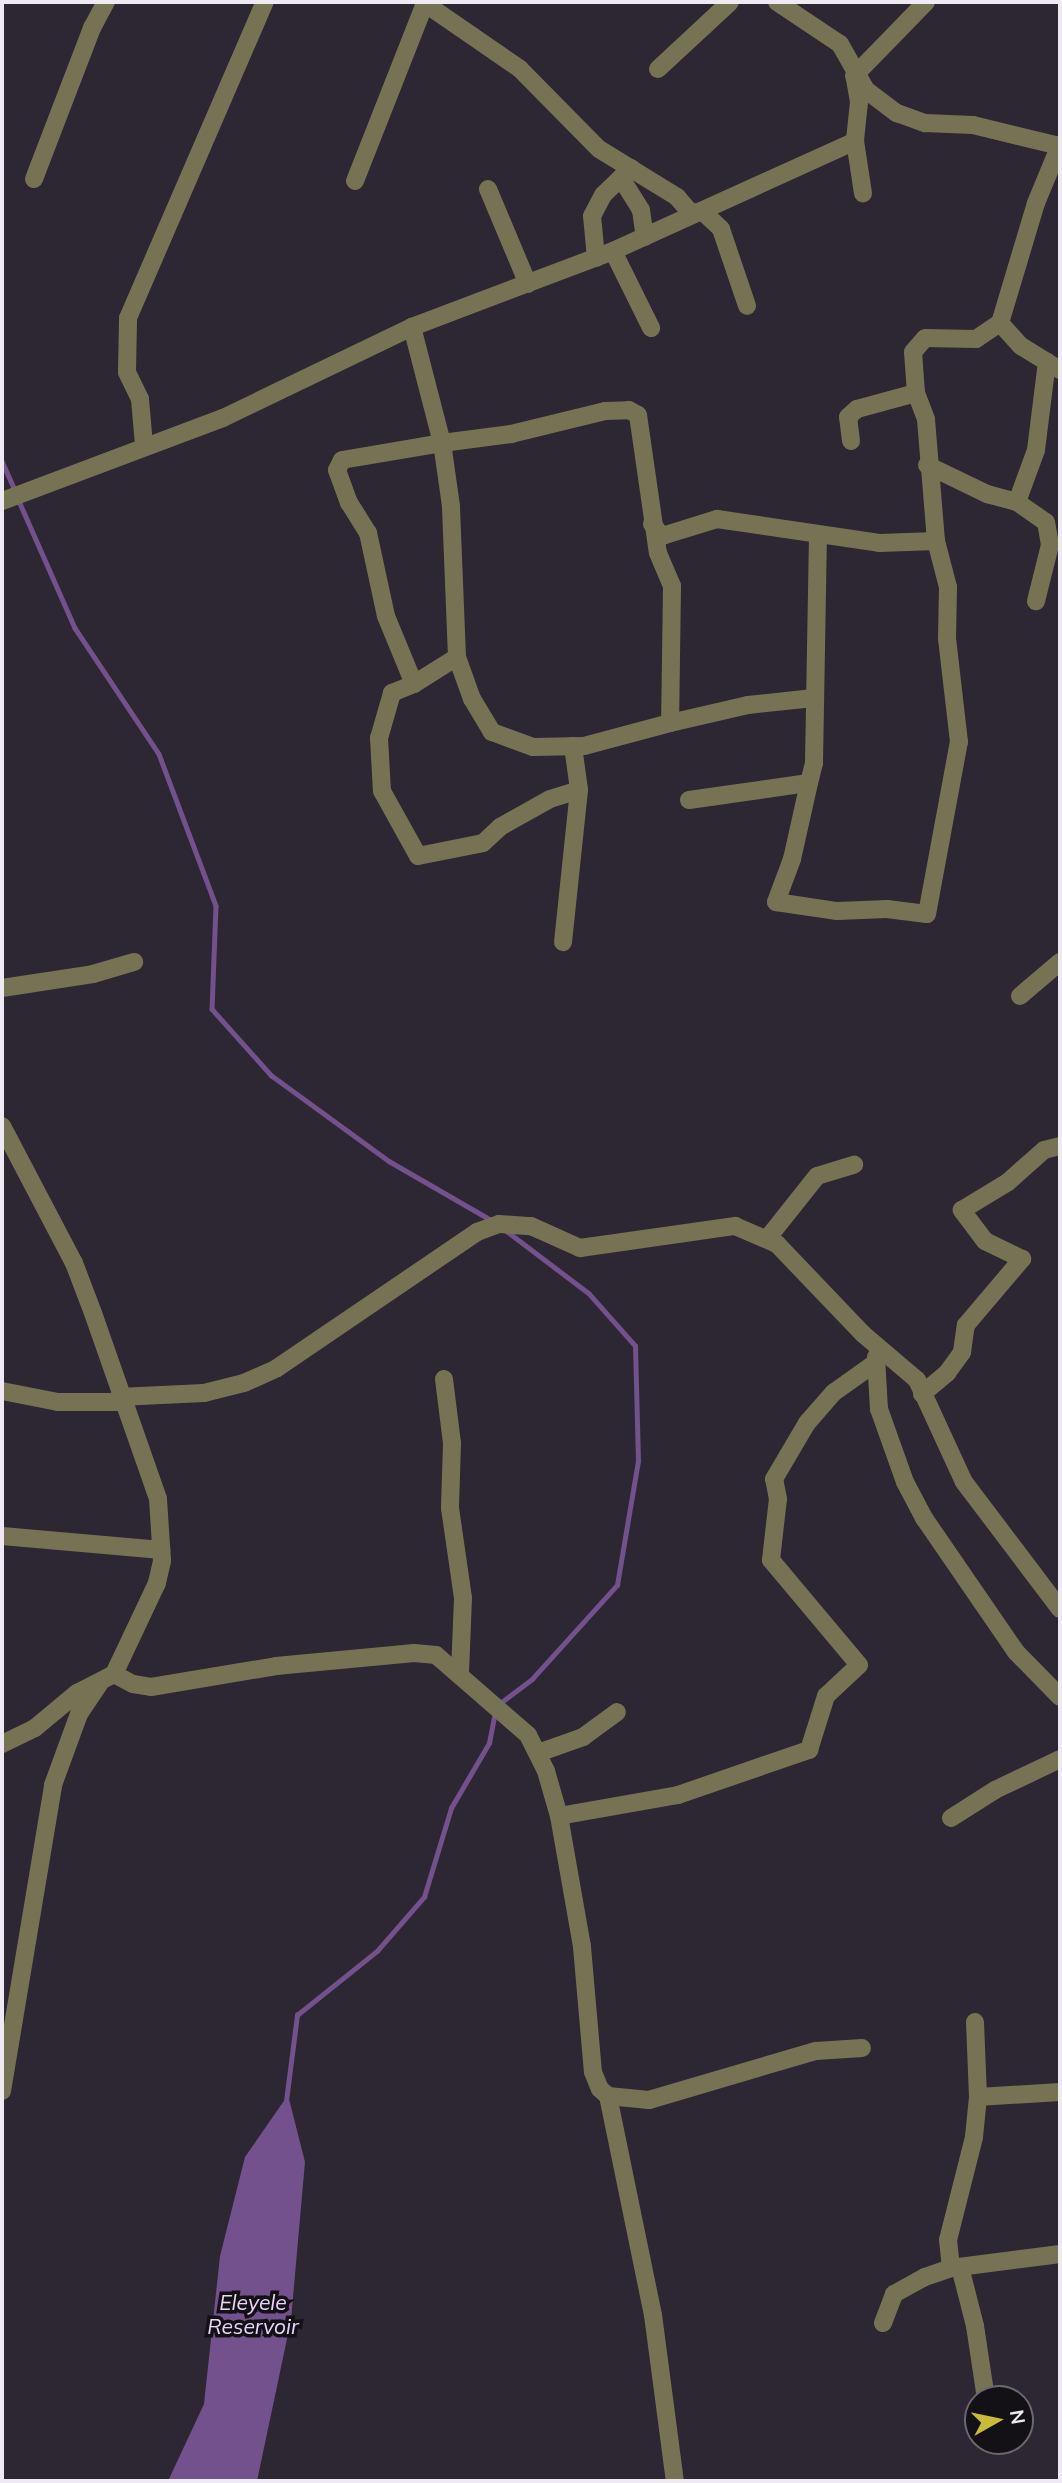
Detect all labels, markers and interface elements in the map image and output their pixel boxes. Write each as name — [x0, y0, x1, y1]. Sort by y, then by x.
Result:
water label: Eleyele Reservoir — [207, 2289, 299, 2339]
north arrow — [964, 2385, 1034, 2455]
text: N — [1005, 2408, 1031, 2426]

